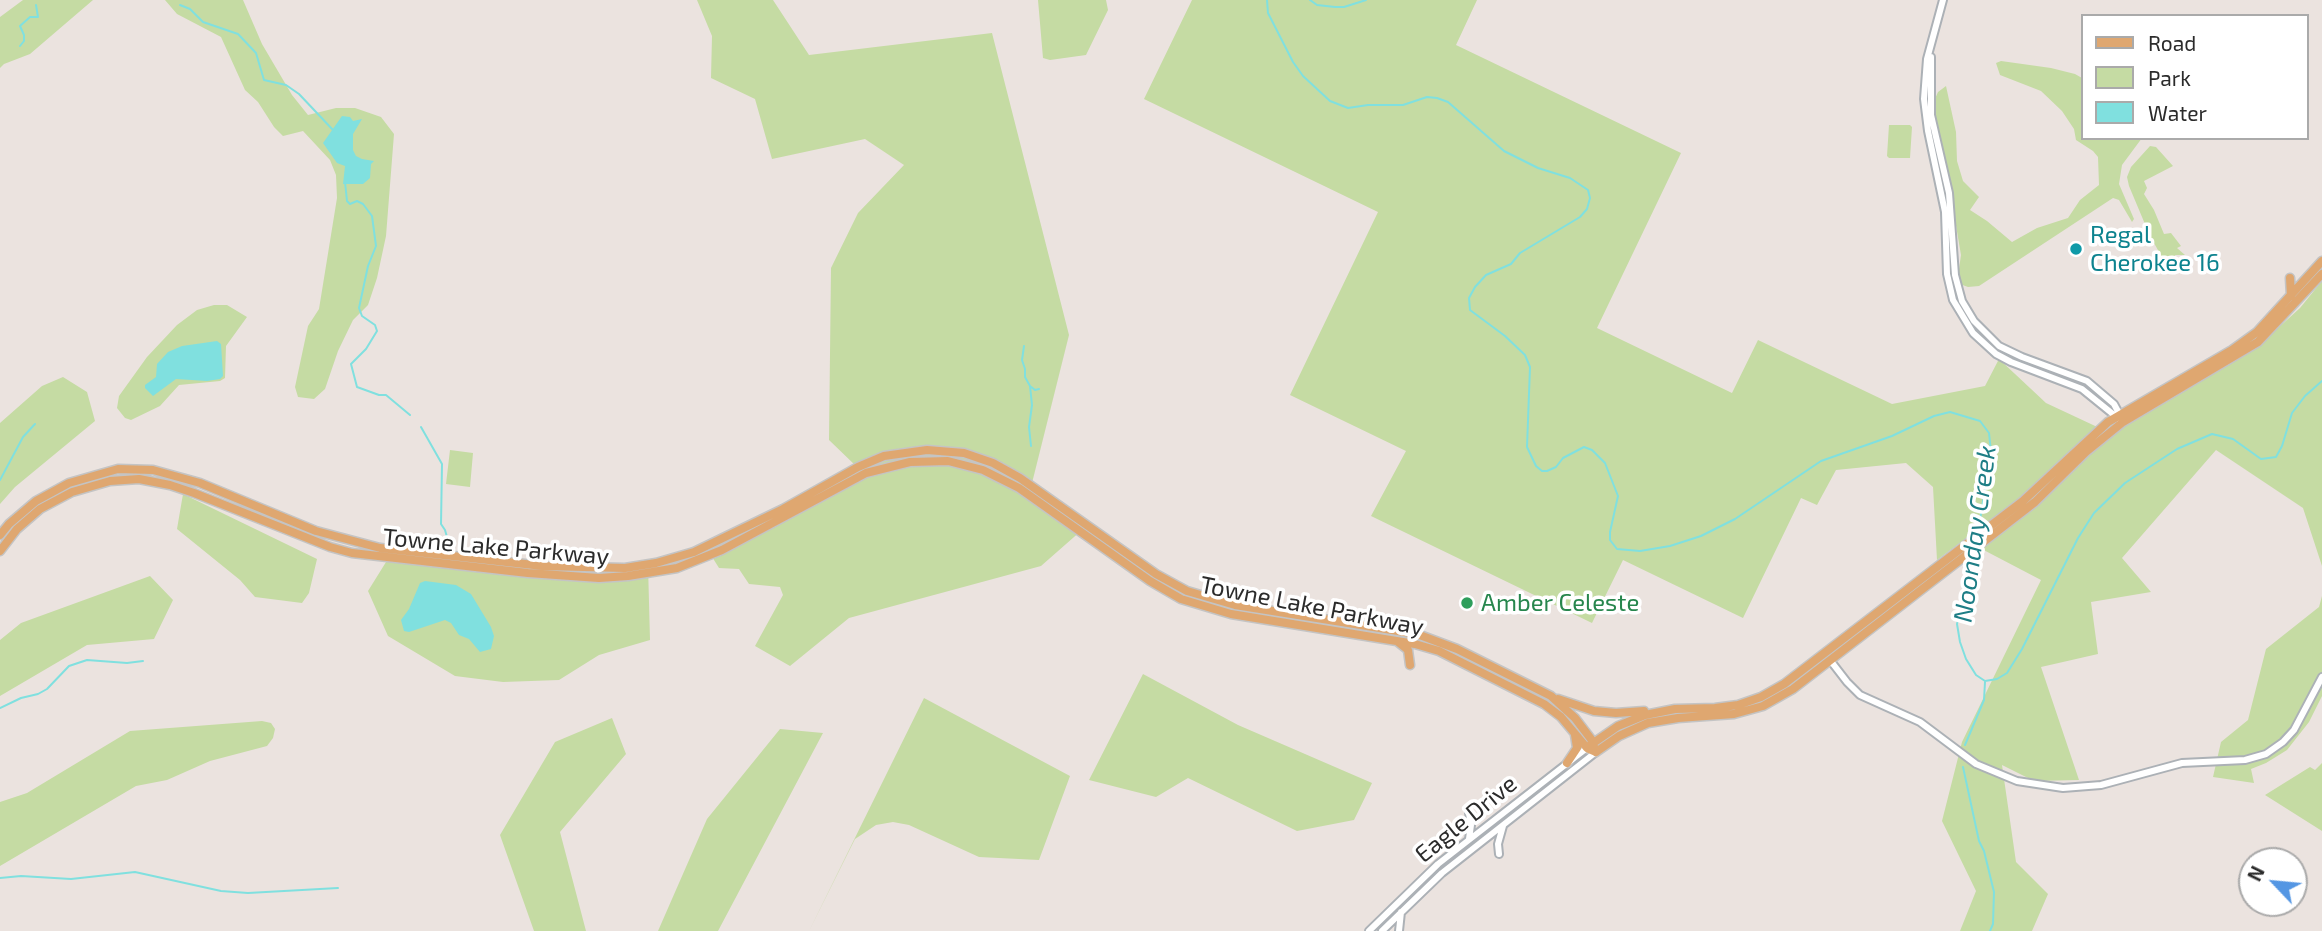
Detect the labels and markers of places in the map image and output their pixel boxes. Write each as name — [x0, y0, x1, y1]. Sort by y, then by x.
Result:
place label: Regal Cherokee 16 — [2090, 221, 2220, 277]
marker: Regal Cherokee 16 — [2068, 241, 2084, 257]
place label: Amber Celeste — [1481, 589, 1639, 617]
marker: Amber Celeste — [1459, 595, 1475, 611]

